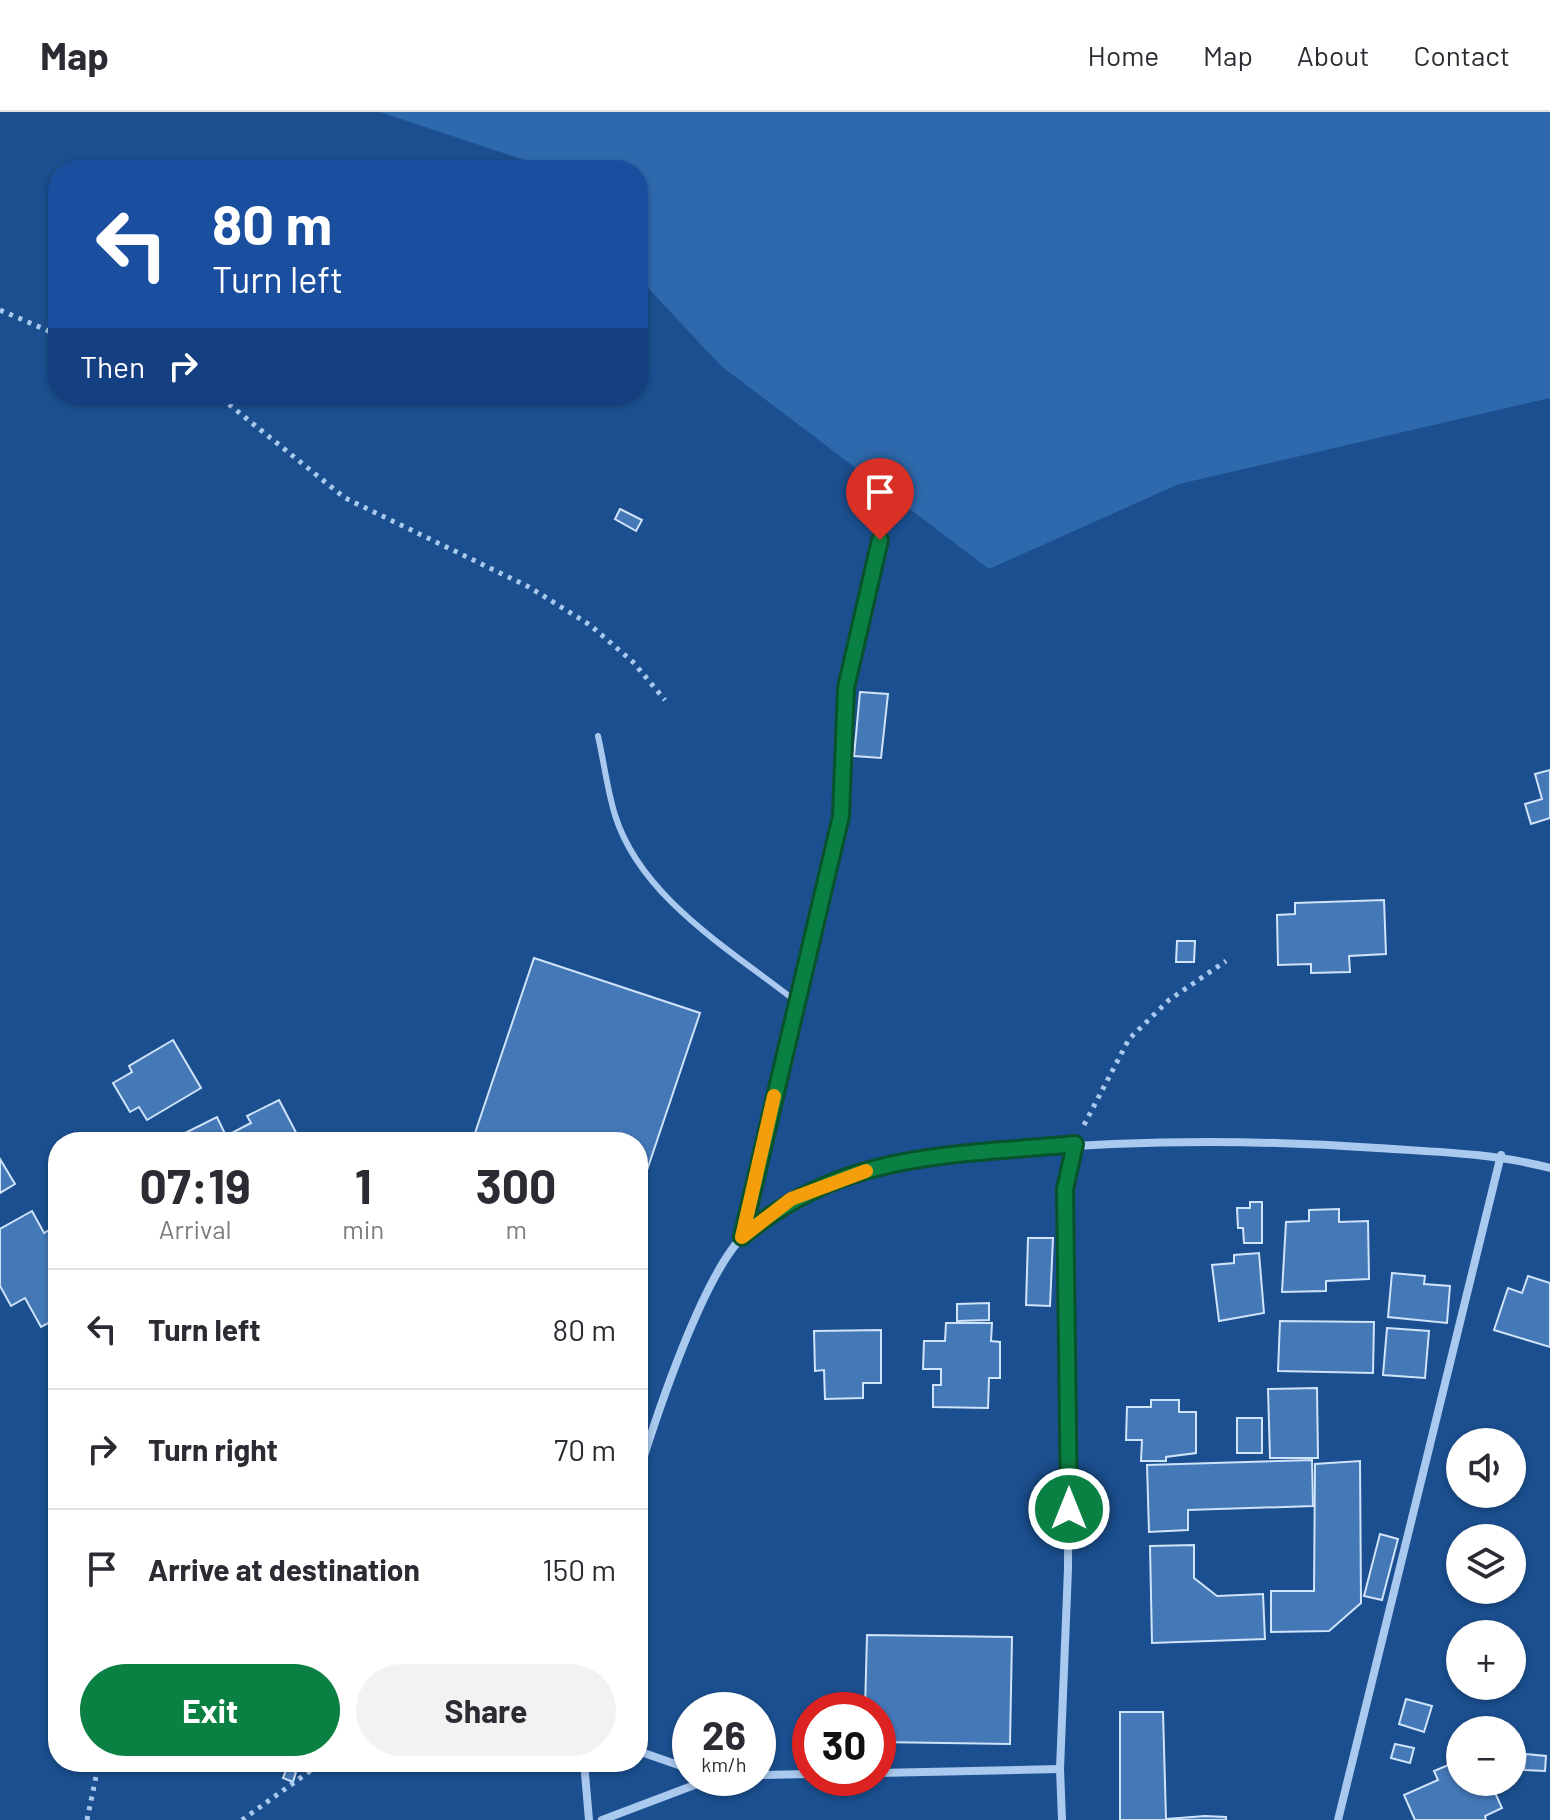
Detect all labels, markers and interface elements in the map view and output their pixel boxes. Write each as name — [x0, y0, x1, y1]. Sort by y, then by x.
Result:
text: Map — [40, 32, 109, 78]
text: Home — [1088, 38, 1159, 72]
text: Map — [1203, 38, 1253, 72]
text: About — [1297, 38, 1369, 72]
text: Contact — [1413, 38, 1510, 72]
text: 80 m — [212, 189, 332, 256]
icon: left — [80, 192, 184, 296]
text: Turn left — [212, 257, 343, 300]
icon: right — [161, 344, 205, 388]
text: Then — [80, 348, 145, 384]
pin — [846, 458, 914, 540]
icon: arrive — [858, 470, 902, 514]
text: 07:19 — [140, 1156, 251, 1214]
text: 1 — [355, 1156, 372, 1214]
text: 300 — [476, 1156, 556, 1214]
text: Arrival — [159, 1213, 231, 1244]
text: min — [342, 1213, 384, 1244]
text: m — [505, 1213, 527, 1244]
icon: left — [80, 1307, 124, 1351]
text: Turn left — [148, 1311, 261, 1347]
text: 80 m — [553, 1311, 616, 1347]
icon: right — [80, 1427, 124, 1471]
map controls — [1446, 1428, 1526, 1796]
button: sound — [1446, 1428, 1526, 1508]
text: Turn right — [148, 1431, 278, 1467]
text: 70 m — [554, 1431, 616, 1467]
position arrow — [1027, 1467, 1111, 1551]
button: layers — [1446, 1524, 1526, 1604]
icon: arrive — [80, 1547, 124, 1591]
text: Arrive at destination — [148, 1551, 420, 1587]
text: 150 m — [542, 1551, 616, 1587]
button: + — [1446, 1620, 1526, 1700]
button: Exit — [80, 1664, 340, 1756]
button: Share — [356, 1664, 616, 1756]
speed limit sign: 30 — [792, 1692, 896, 1796]
text: 26 — [702, 1710, 746, 1758]
button: − — [1446, 1716, 1526, 1796]
text: km/h — [701, 1752, 747, 1776]

